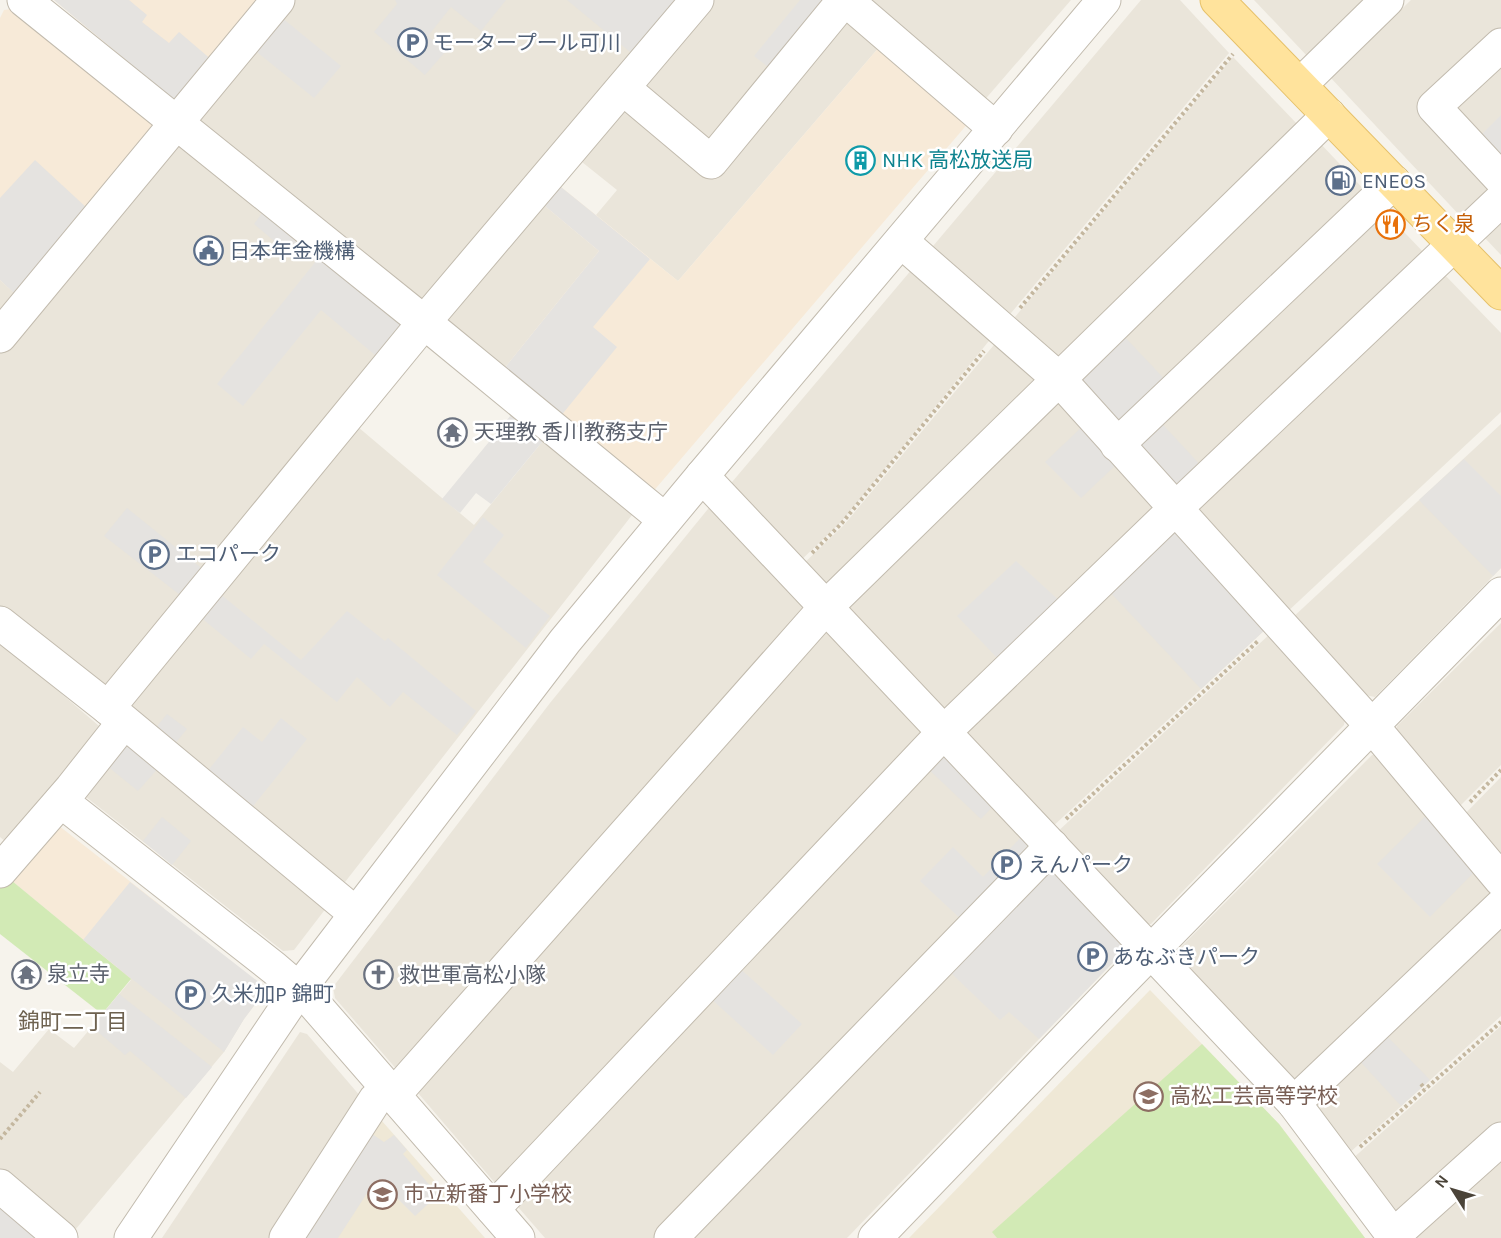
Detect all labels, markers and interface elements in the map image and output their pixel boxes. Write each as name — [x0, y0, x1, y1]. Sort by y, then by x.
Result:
parking icon: モータープール可川 — [396, 27, 428, 59]
place label: モータープール可川 — [433, 31, 621, 55]
building icon: NHK 高松放送局 — [845, 144, 877, 176]
place label: NHK 高松放送局 — [882, 148, 1033, 172]
fuel station icon: ENEOS — [1325, 165, 1357, 197]
place label: ENEOS — [1362, 169, 1426, 193]
restaurant icon: ちく泉 — [1375, 208, 1407, 240]
place label: ちく泉 — [1412, 212, 1475, 236]
public building icon: 日本年金機構 — [192, 235, 224, 267]
place label: 日本年金機構 — [229, 239, 355, 263]
temple icon: 天理教 香川教務支庁 — [437, 416, 469, 448]
place label: 天理教 香川教務支庁 — [474, 420, 668, 444]
parking icon: エコパーク — [139, 538, 171, 570]
place label: エコパーク — [176, 542, 281, 566]
parking icon: えんパーク — [991, 849, 1023, 881]
place label: えんパーク — [1028, 853, 1133, 877]
parking icon: あなぶきパーク — [1076, 941, 1108, 973]
place label: あなぶきパーク — [1113, 945, 1260, 969]
temple icon: 泉立寺 — [10, 958, 42, 990]
church icon: 救世軍高松小隊 — [362, 959, 394, 991]
place label: 泉立寺 — [47, 962, 110, 986]
place label: 救世軍高松小隊 — [399, 963, 546, 987]
parking icon: 久米加P 錦町 — [175, 978, 207, 1010]
place label: 久米加P 錦町 — [212, 982, 334, 1006]
district label: 錦町二丁目 — [18, 1009, 128, 1035]
school or university icon: 高松工芸高等学校 — [1133, 1080, 1165, 1112]
place label: 高松工芸高等学校 — [1170, 1084, 1338, 1108]
north arrow — [1423, 1160, 1483, 1220]
text: N — [1430, 1171, 1452, 1192]
school or university icon: 市立新番丁小学校 — [367, 1178, 399, 1210]
place label: 市立新番丁小学校 — [404, 1182, 572, 1206]

